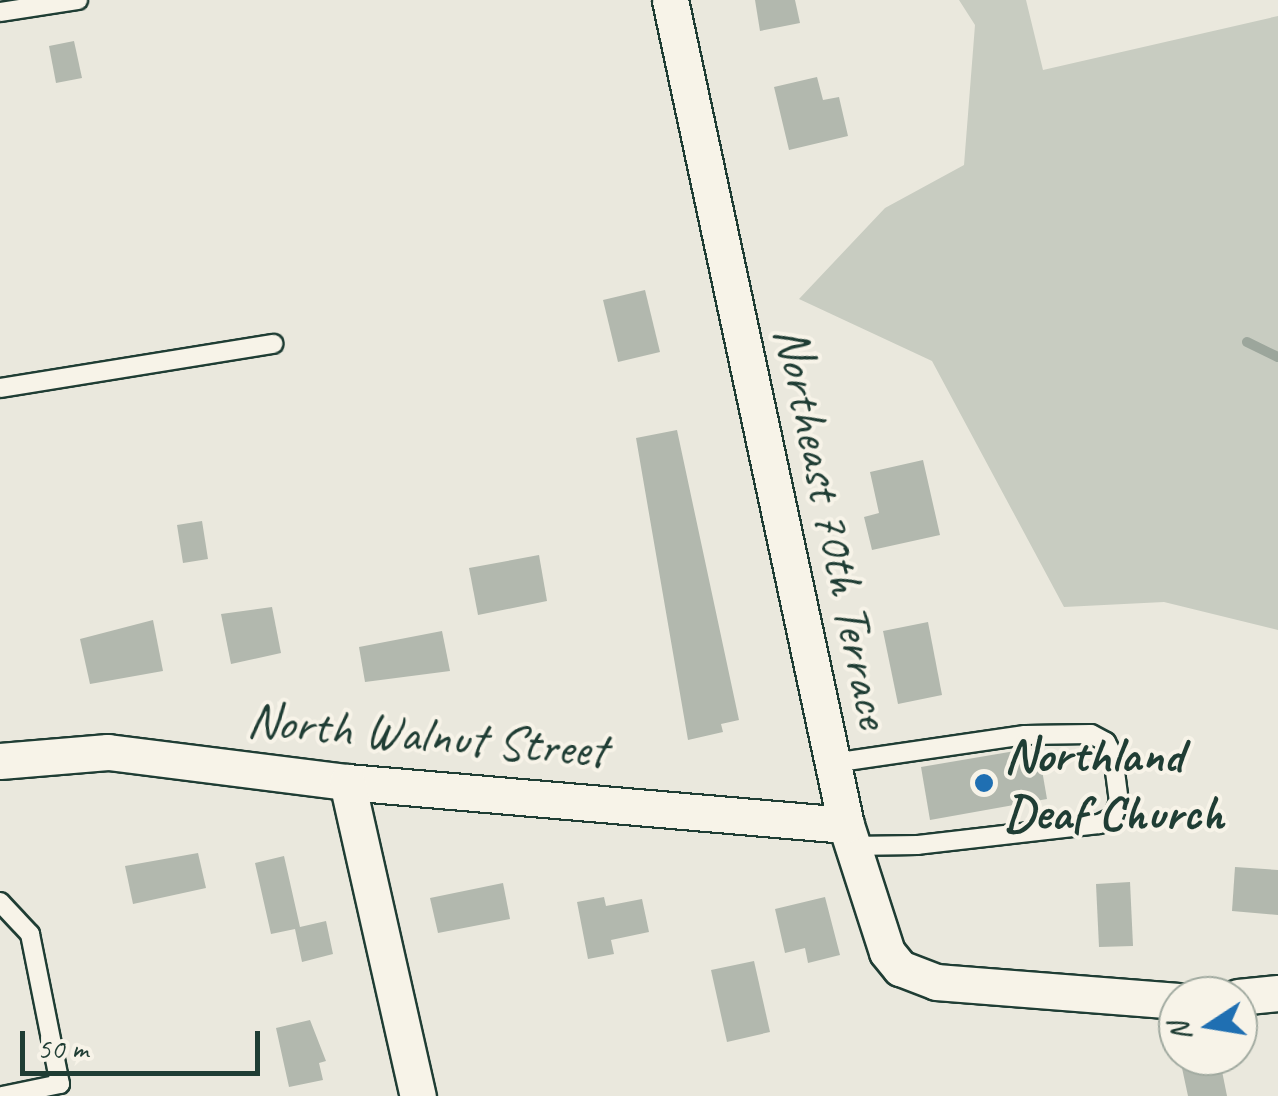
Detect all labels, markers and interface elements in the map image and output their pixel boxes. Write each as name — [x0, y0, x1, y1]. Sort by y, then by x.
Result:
street label: Northeast 70th Terrace — [761, 321, 905, 733]
street label: North Walnut Street — [244, 689, 610, 781]
place label: Northland Deaf Church — [1004, 724, 1225, 842]
marker: Northland Deaf Church — [973, 772, 995, 794]
north arrow — [1158, 976, 1258, 1076]
scale bar — [25, 1011, 265, 1073]
text: N — [1161, 1020, 1199, 1044]
text: 50 m — [37, 1029, 88, 1067]

